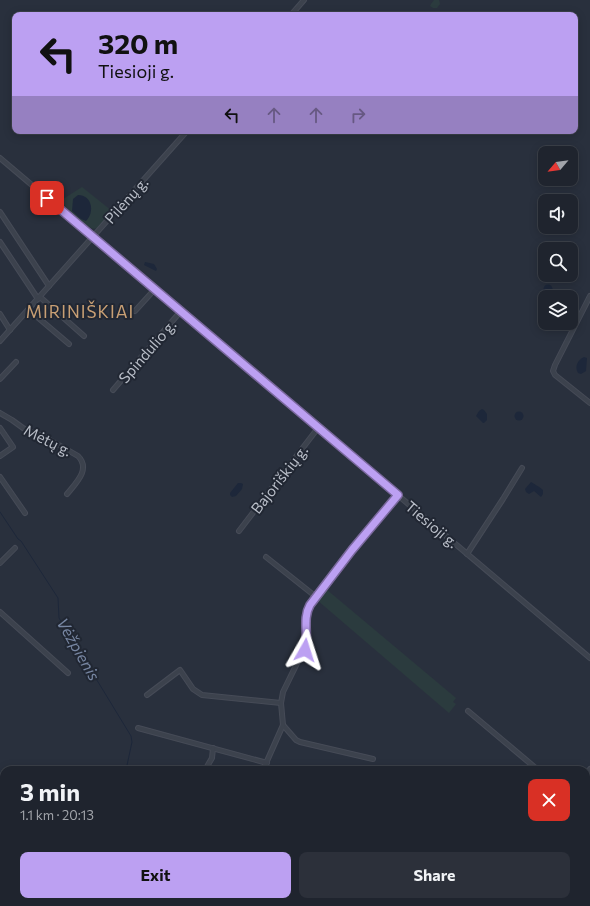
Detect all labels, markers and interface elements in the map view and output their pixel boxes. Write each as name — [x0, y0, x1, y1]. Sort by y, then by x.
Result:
text: 320 m — [98, 26, 178, 60]
icon: left — [32, 28, 84, 80]
text: Tiesioji g. — [98, 60, 174, 82]
icon: left — [221, 104, 243, 126]
icon: ahead — [263, 104, 285, 126]
icon: ahead — [305, 104, 327, 126]
icon: right — [347, 104, 369, 126]
north arrow — [538, 146, 578, 186]
map controls — [538, 146, 578, 330]
street label: Pilėnų g. — [100, 173, 152, 227]
pin — [30, 181, 64, 215]
icon: arrive — [36, 187, 58, 209]
button: sound — [538, 194, 578, 234]
button: search — [538, 242, 578, 282]
button: layers — [538, 290, 578, 330]
district label: MIRINIŠKIAI — [26, 300, 134, 322]
street label: Spindulio g. — [115, 316, 179, 386]
street label: Mėtų g. — [21, 420, 75, 460]
street label: Bajoriškių g. — [247, 441, 311, 517]
street label: Tiesioji g. — [402, 497, 462, 551]
water label: Vėžpienis — [54, 614, 104, 684]
position arrow — [284, 629, 326, 671]
text: 3 min — [20, 777, 80, 806]
button: close — [528, 779, 570, 821]
text: 1.1 km · 20:13 — [20, 807, 94, 823]
button: Exit — [20, 852, 291, 898]
button: Share — [299, 852, 570, 898]

